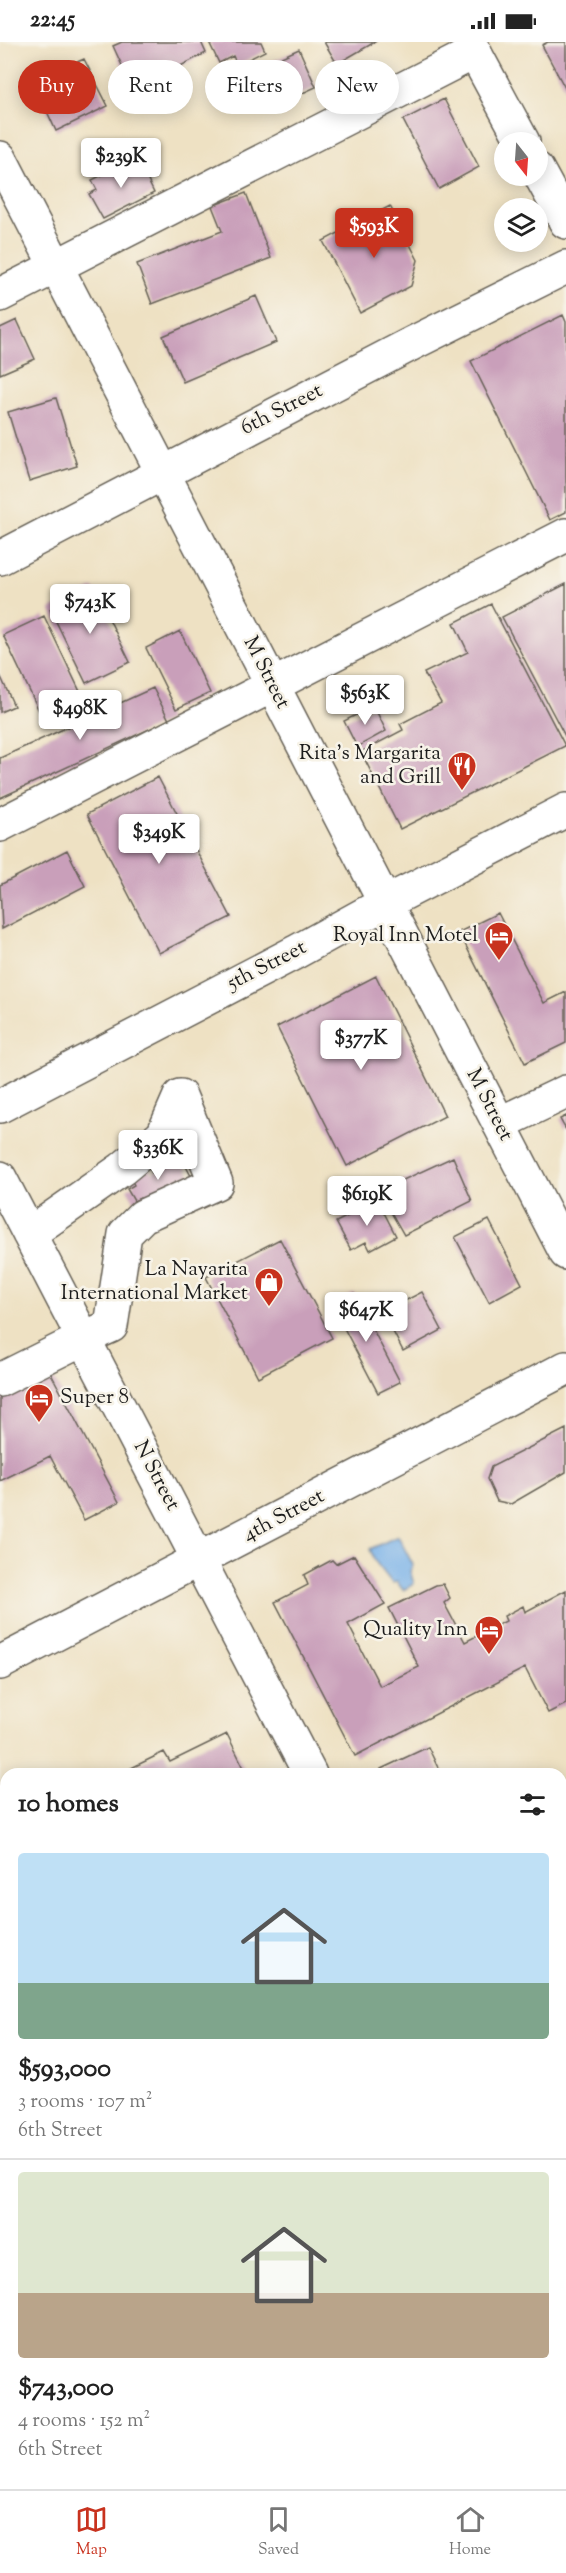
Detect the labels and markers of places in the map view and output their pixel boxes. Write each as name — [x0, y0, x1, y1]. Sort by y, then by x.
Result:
pin: $239K — [79, 138, 163, 189]
pin: $593K — [332, 208, 416, 259]
pin: $743K — [48, 584, 132, 635]
pin: $563K — [323, 675, 407, 726]
pin: $498K — [38, 690, 122, 741]
place label: Rita's Margarita and Grill — [299, 739, 441, 793]
restaurant icon: Rita's Margarita and Grill — [446, 750, 478, 792]
pin: $349K — [117, 814, 201, 865]
hotel icon: Royal Inn Motel — [483, 920, 515, 962]
place label: Royal Inn Motel — [333, 921, 478, 951]
pin: $377K — [319, 1020, 403, 1071]
pin: $336K — [116, 1130, 200, 1181]
pin: $619K — [325, 1176, 409, 1227]
place label: La Nayarita International Market — [61, 1255, 248, 1309]
shop icon: La Nayarita International Market — [253, 1266, 285, 1308]
pin: $647K — [324, 1292, 408, 1343]
hotel icon: Super 8 — [23, 1382, 55, 1424]
place label: Super 8 — [60, 1383, 129, 1413]
hotel icon: Quality Inn — [473, 1614, 505, 1656]
place label: Quality Inn — [363, 1615, 468, 1645]

